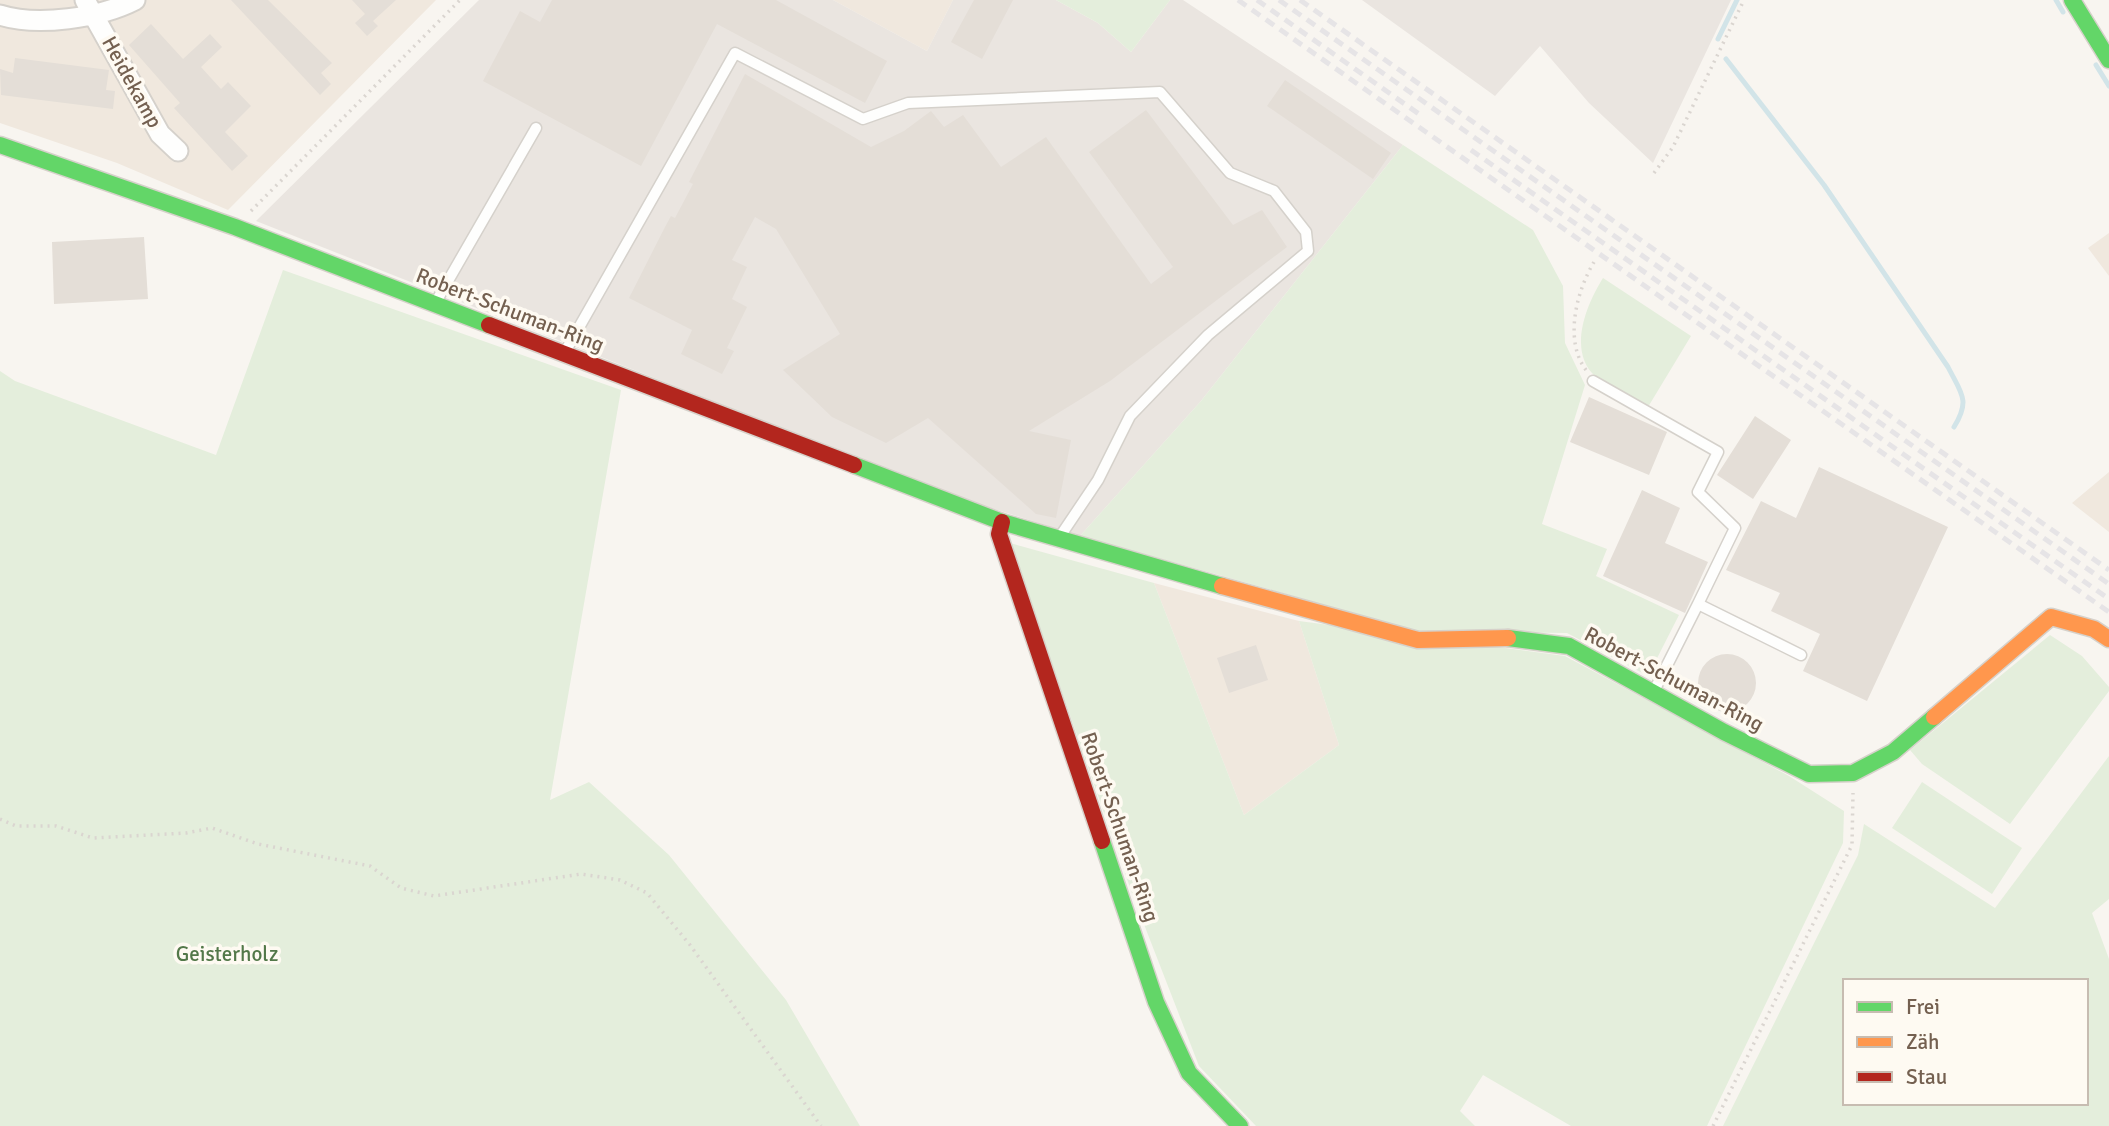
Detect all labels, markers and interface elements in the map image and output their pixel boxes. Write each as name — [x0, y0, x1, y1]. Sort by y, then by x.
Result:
street label: Heidekamp — [96, 32, 168, 132]
street label: Robert-Schuman-Ring — [412, 262, 608, 358]
street label: Robert-Schuman-Ring — [1580, 621, 1768, 737]
street label: Robert-Schuman-Ring — [1075, 729, 1165, 925]
park label: Geisterholz — [176, 941, 278, 967]
legend — [1843, 979, 2088, 1105]
text: Frei — [1906, 994, 1940, 1020]
text: Zäh — [1906, 1029, 1940, 1055]
text: Stau — [1906, 1064, 1947, 1090]

